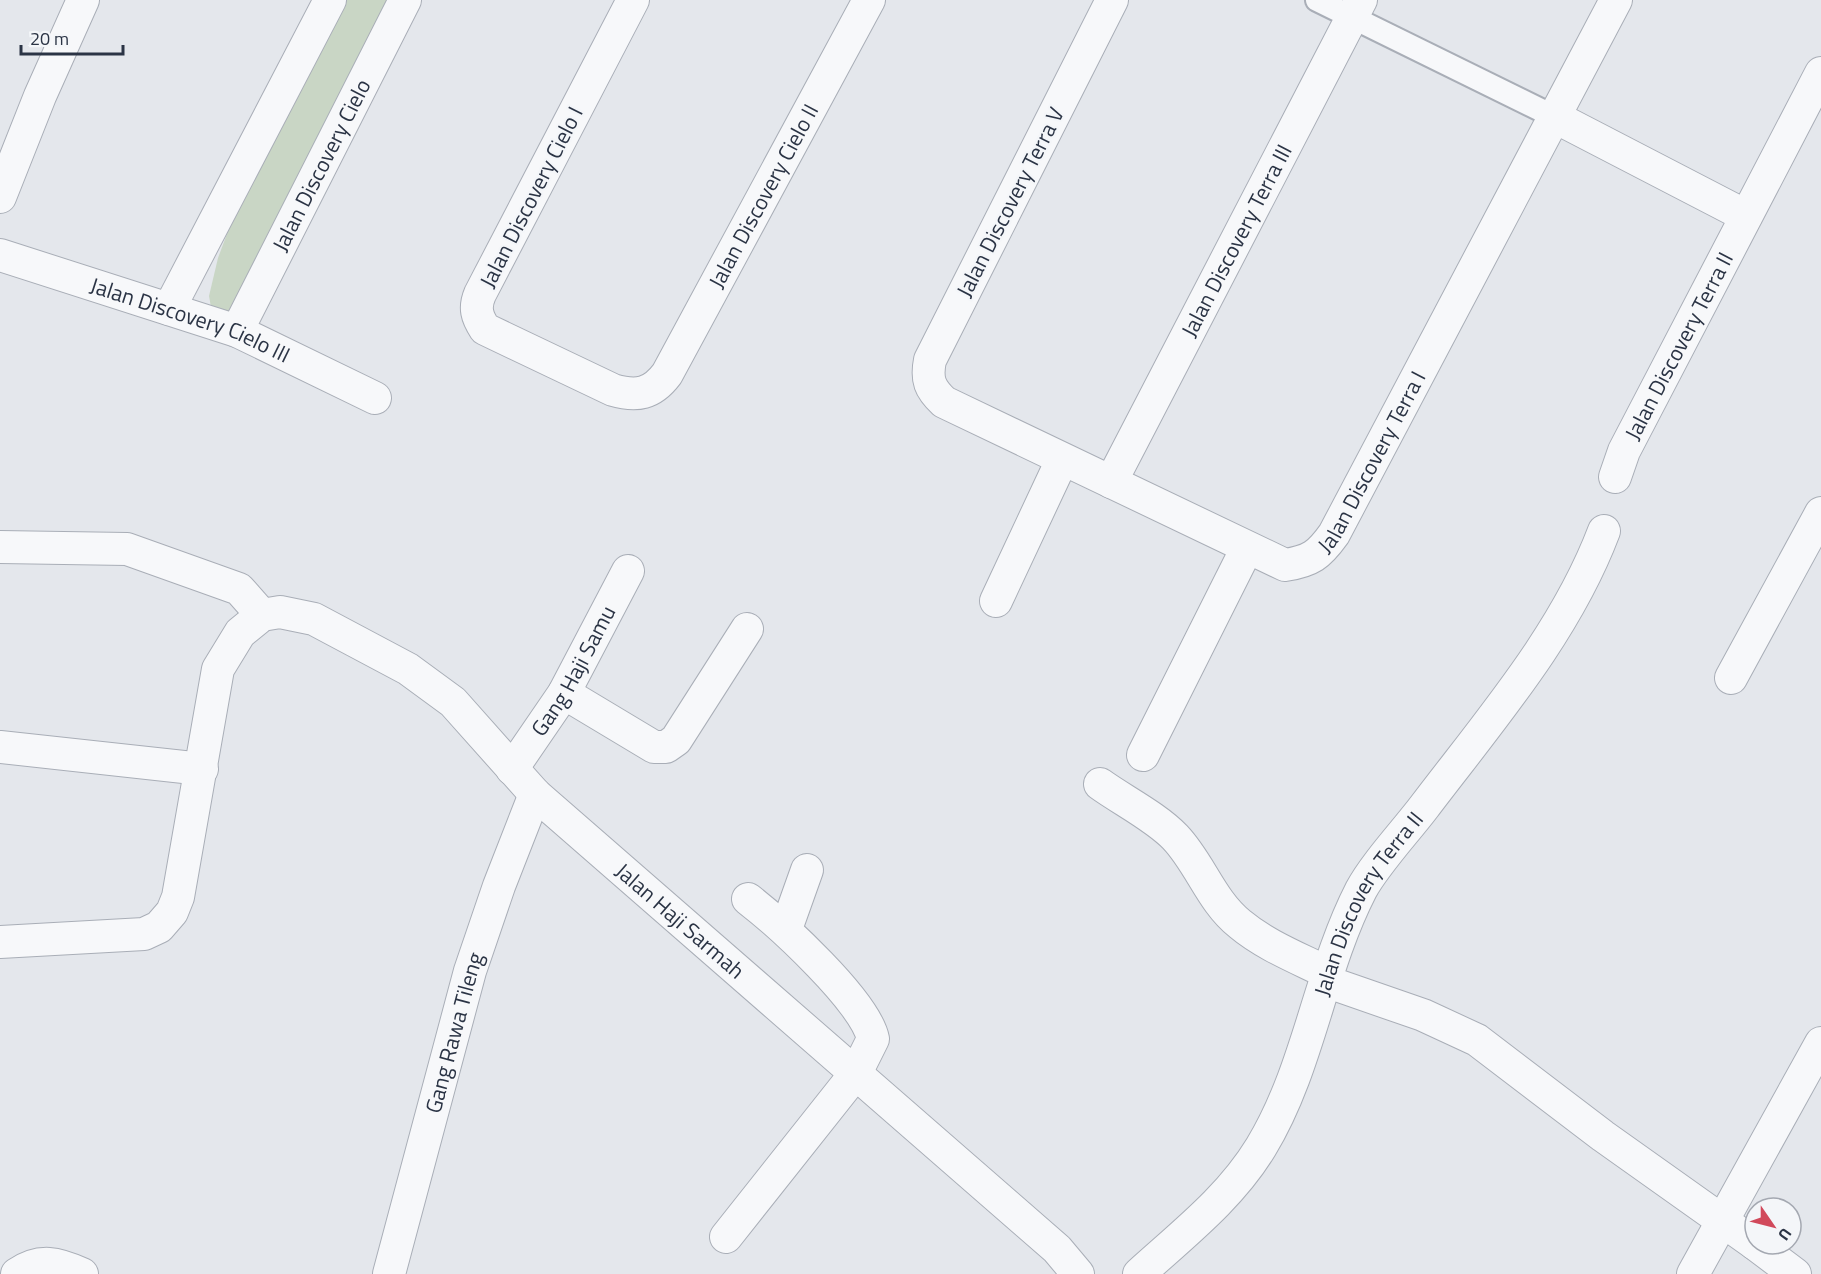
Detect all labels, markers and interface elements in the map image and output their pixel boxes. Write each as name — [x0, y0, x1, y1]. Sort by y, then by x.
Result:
scale bar — [21, 18, 123, 56]
text: 20 m — [30, 25, 69, 52]
street label: Jalan Discovery Cielo — [263, 73, 379, 257]
street label: Jalan Discovery Cielo II — [699, 98, 827, 294]
street label: Jalan Discovery Cielo I — [471, 100, 591, 294]
street label: Jalan Discovery Terra V — [947, 101, 1073, 303]
street label: Jalan Discovery Terra III — [1172, 138, 1300, 343]
street label: Jalan Discovery Terra II — [1616, 246, 1742, 446]
street label: Jalan Discovery Cielo III — [86, 268, 296, 371]
street label: Jalan Discovery Terra I — [1309, 365, 1434, 561]
street label: Gang Haji Samu — [522, 599, 624, 743]
street label: Jalan Discovery Terra II — [1305, 804, 1431, 1000]
street label: Jalan Haji Sarmah — [608, 854, 753, 987]
street label: Gang Rawa Tileng — [416, 947, 492, 1117]
north arrow — [1743, 1196, 1803, 1256]
text: U — [1772, 1223, 1798, 1246]

